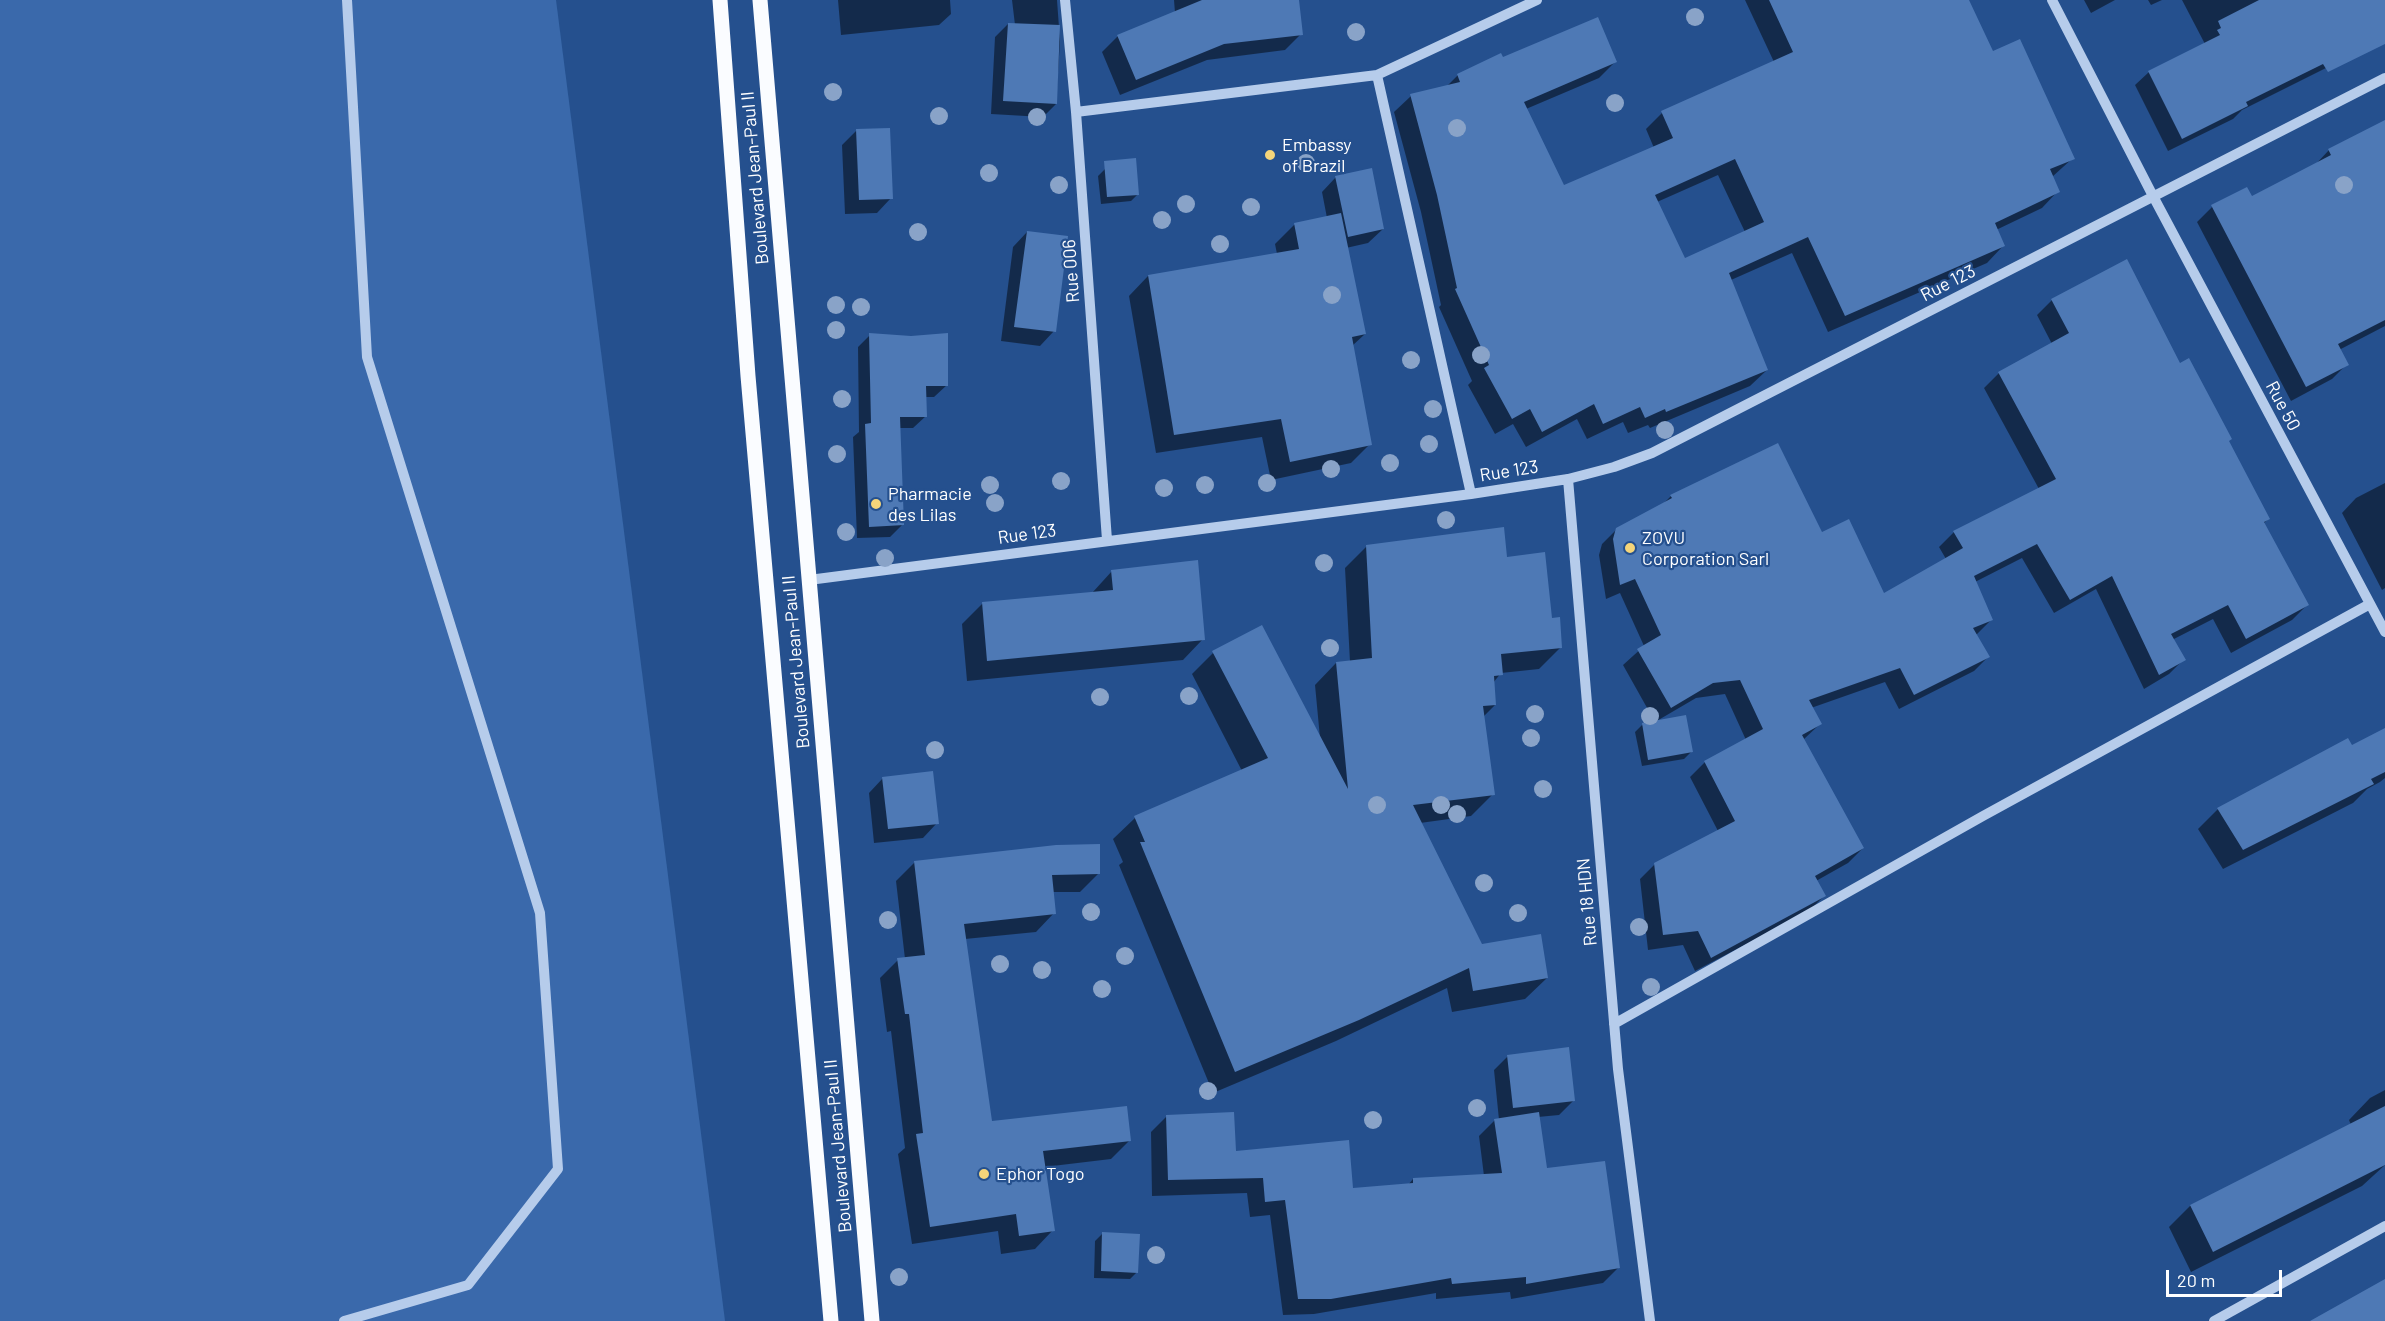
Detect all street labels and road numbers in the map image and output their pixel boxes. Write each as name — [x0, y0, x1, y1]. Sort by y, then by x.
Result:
street label: Boulevard Jean-Paul II — [737, 90, 773, 266]
street label: Rue 006 — [1058, 239, 1084, 303]
street label: Rue 123 — [1917, 260, 1979, 306]
street label: Rue 50 — [2261, 377, 2305, 435]
street label: Rue 123 — [1478, 456, 1540, 486]
street label: Rue 123 — [996, 519, 1058, 549]
street label: Boulevard Jean-Paul II — [778, 574, 814, 750]
street label: Rue 18 HDN — [1572, 857, 1602, 947]
street label: Boulevard Jean-Paul II — [820, 1058, 856, 1234]

